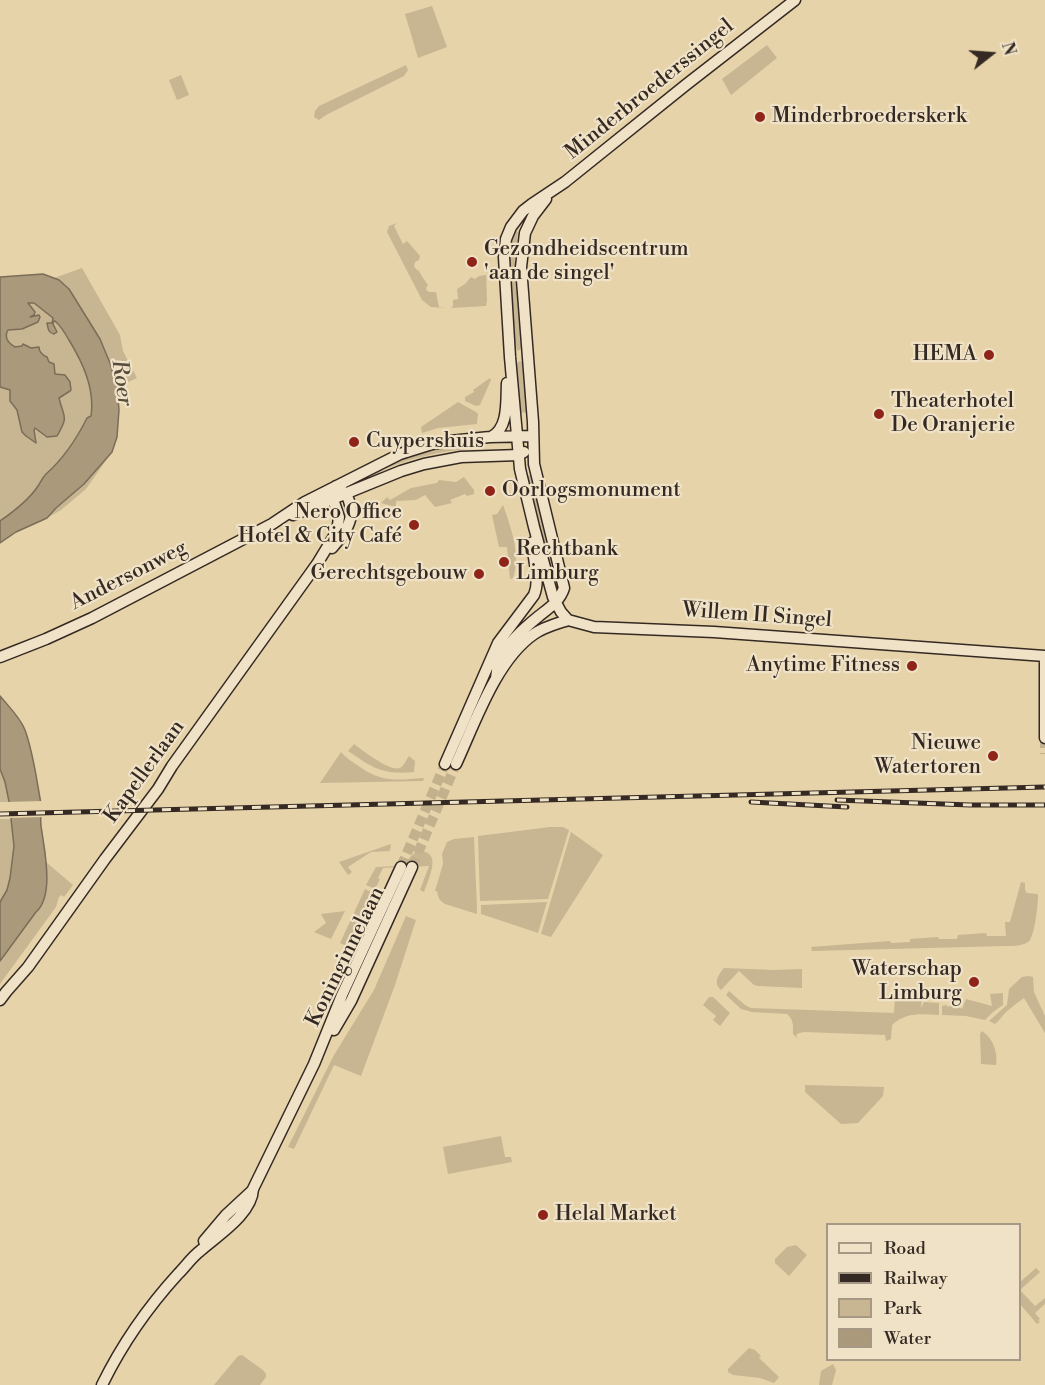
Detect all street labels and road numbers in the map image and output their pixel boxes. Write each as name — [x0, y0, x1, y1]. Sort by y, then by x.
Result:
street label: Minderbroederssingel — [561, 14, 739, 166]
street label: Andersonweg — [66, 536, 192, 616]
street label: Willem II Singel — [681, 598, 833, 634]
street label: Kapellerlaan — [99, 716, 191, 828]
street label: Koninginnelaan — [301, 883, 391, 1031]

